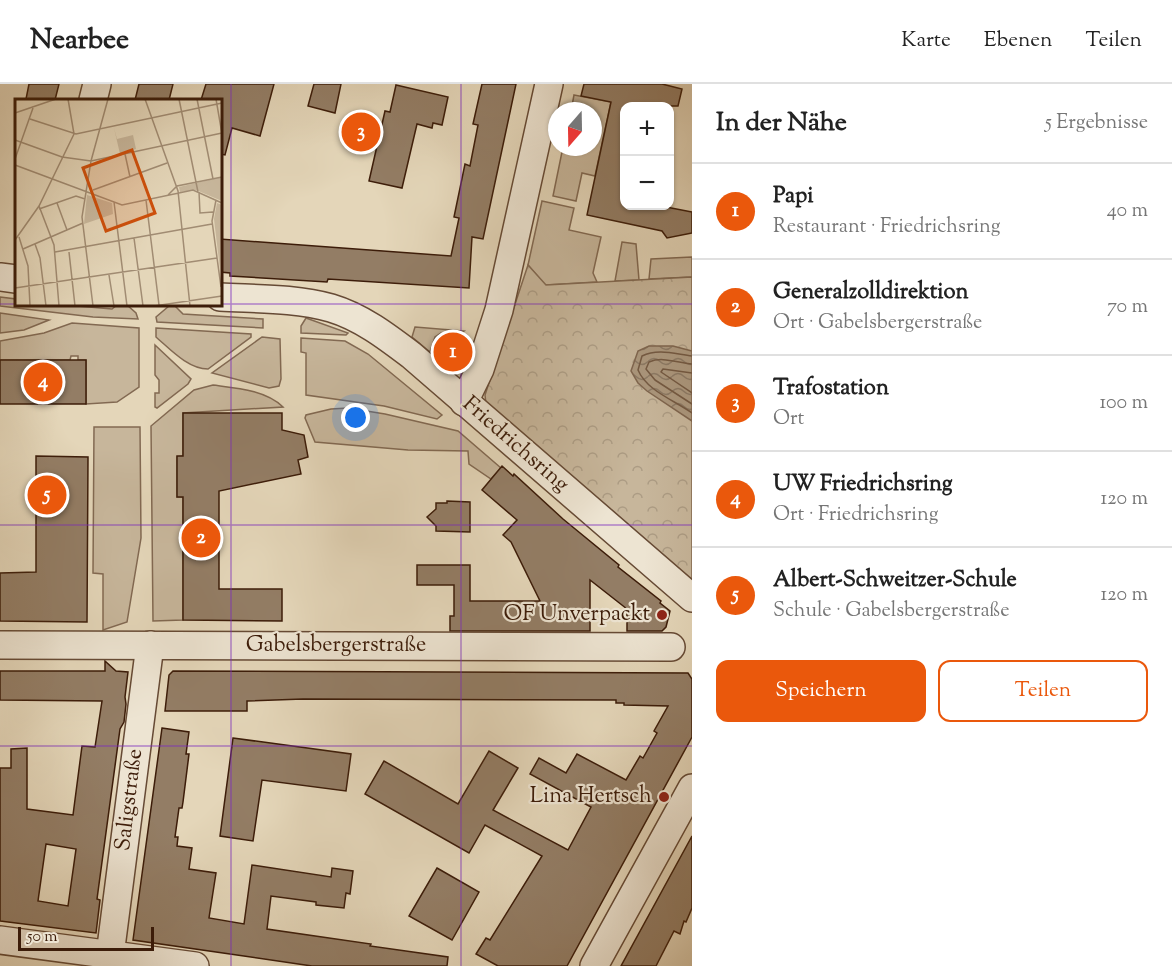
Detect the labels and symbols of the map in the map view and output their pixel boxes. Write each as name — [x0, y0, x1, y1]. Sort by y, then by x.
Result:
inset map — [15, 99, 222, 306]
north arrow — [548, 102, 602, 156]
pin: 3 — [342, 110, 380, 154]
pin: 1 — [434, 330, 472, 374]
pin: 4 — [24, 360, 63, 404]
street label: Friedrichsring — [454, 389, 576, 501]
your location — [341, 403, 370, 432]
pin: 5 — [28, 472, 66, 518]
pin: 2 — [182, 516, 220, 560]
place label: OF Unverpackt — [504, 599, 650, 631]
marker: OF Unverpackt — [655, 608, 669, 622]
street label: Gabelsbergerstraße — [246, 630, 426, 662]
street label: Saligstraße — [108, 747, 152, 853]
place label: Lina Hertsch — [530, 781, 652, 813]
marker: Lina Hertsch — [657, 790, 671, 804]
scale bar — [18, 924, 154, 952]

